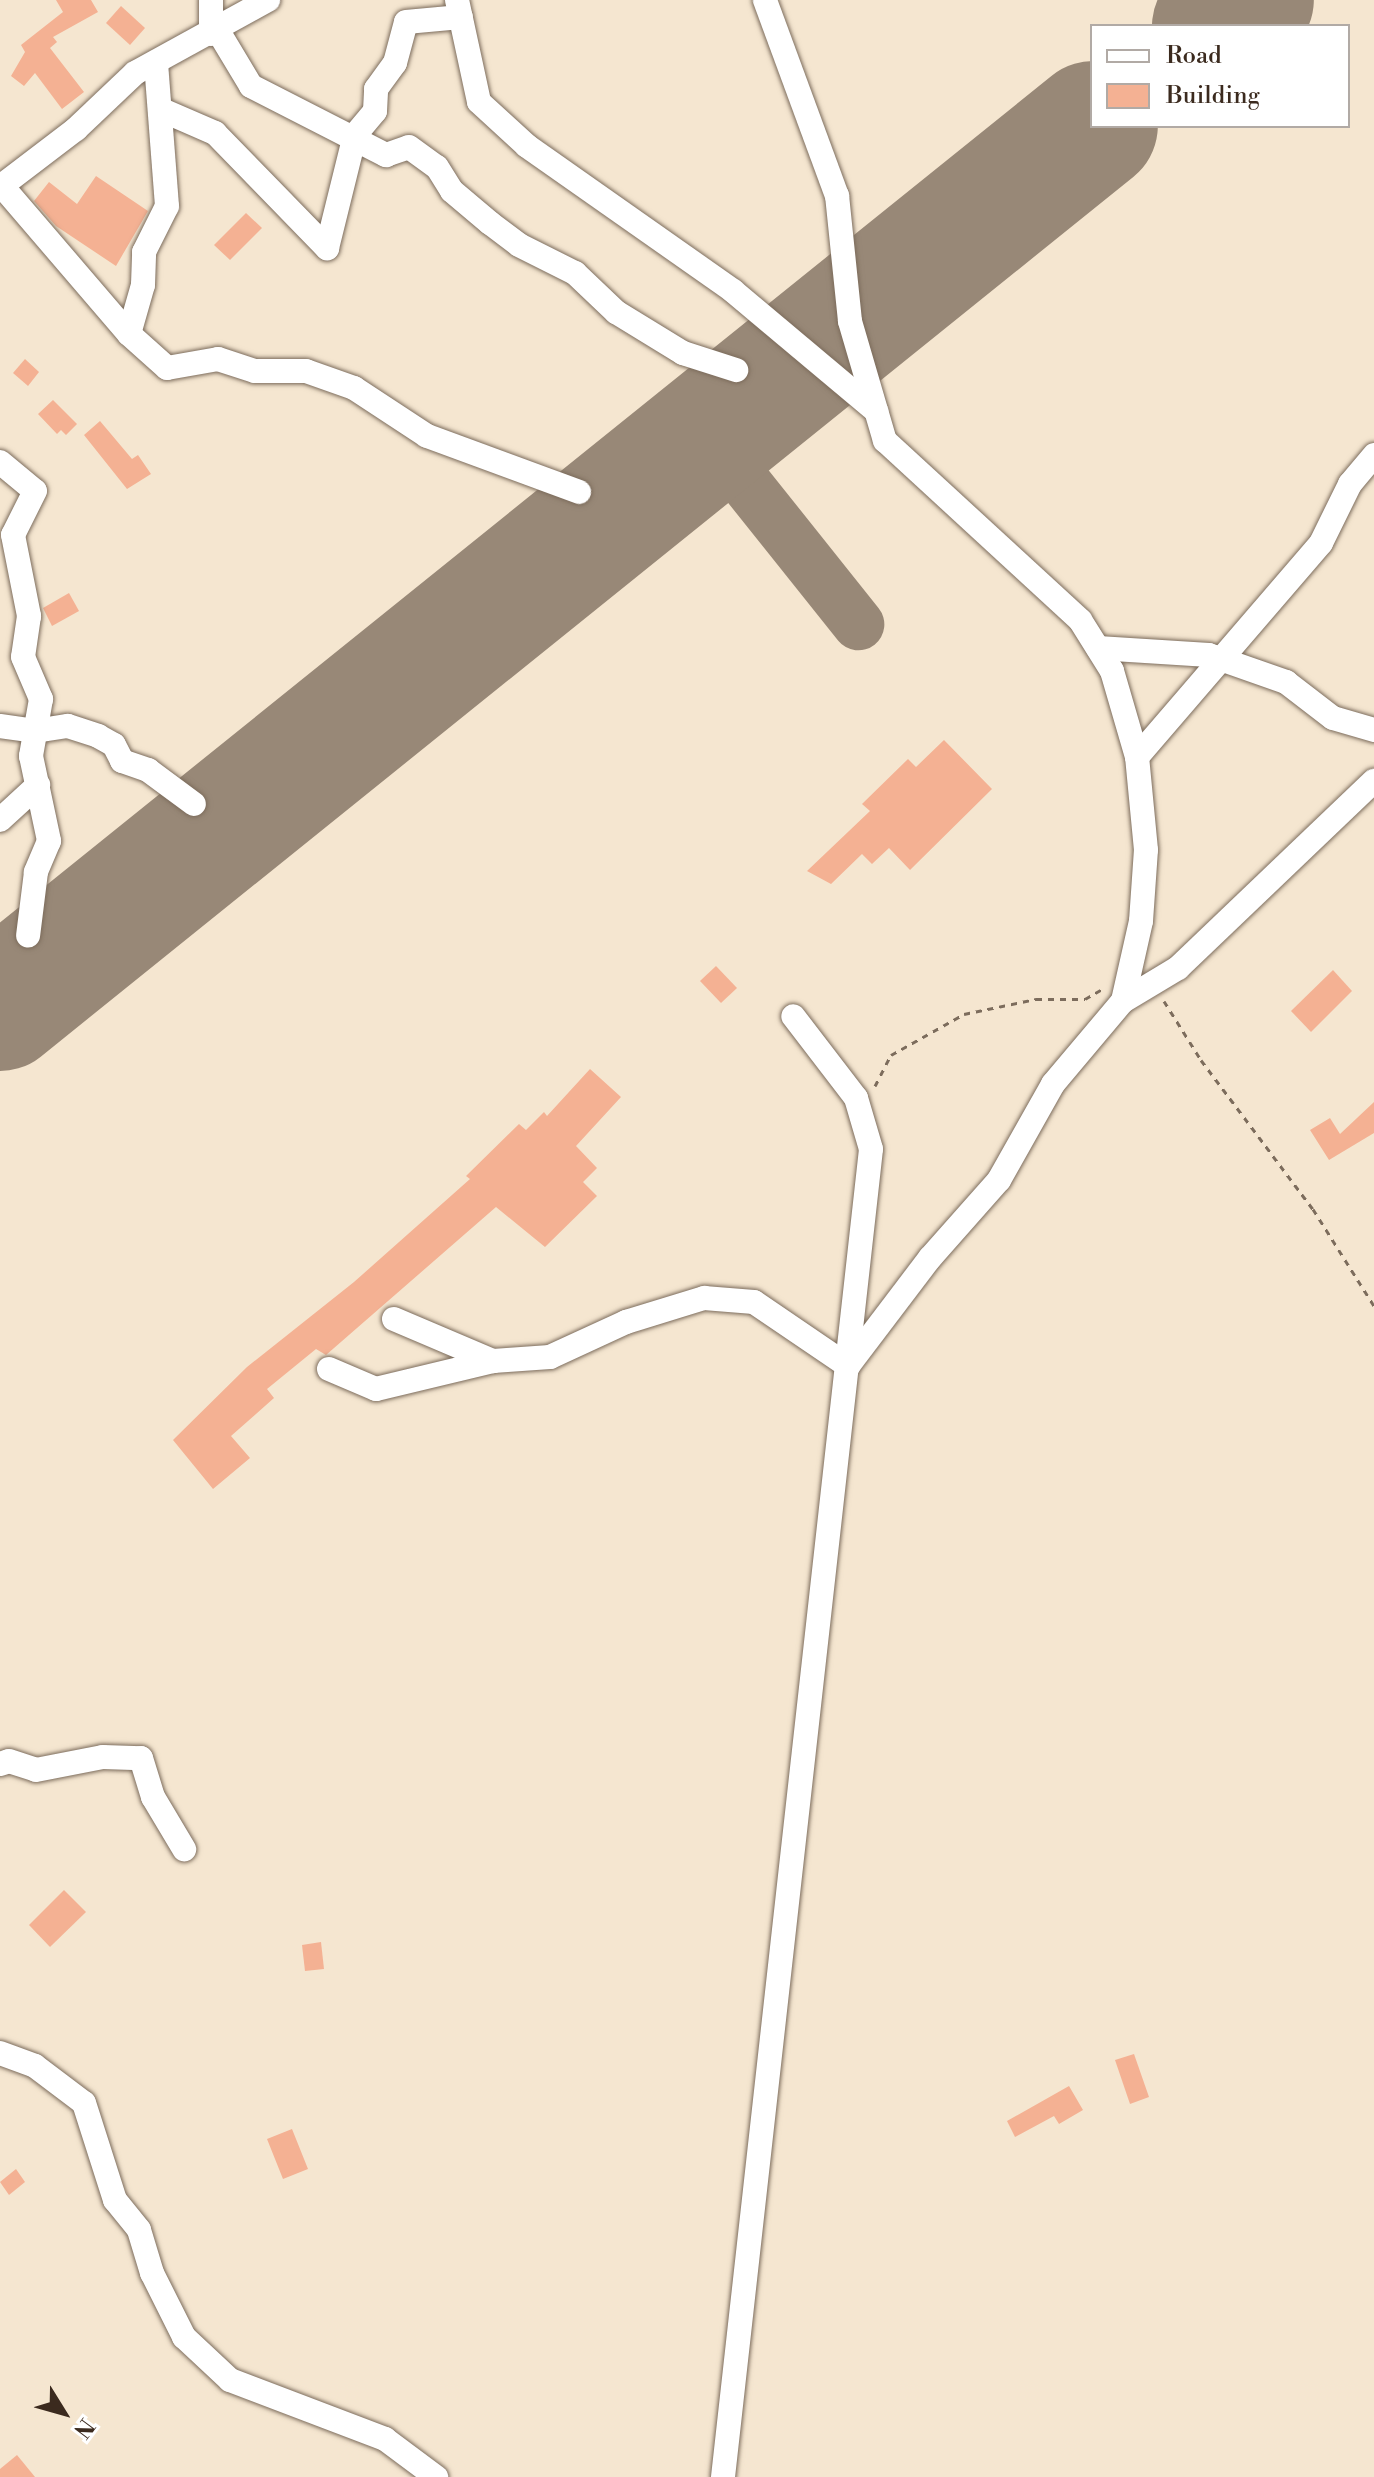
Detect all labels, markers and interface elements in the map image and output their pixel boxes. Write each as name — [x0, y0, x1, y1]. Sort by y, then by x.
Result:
legend — [1090, 24, 1350, 128]
text: Road — [1166, 41, 1222, 71]
text: Building — [1166, 81, 1260, 111]
north arrow — [24, 2373, 104, 2453]
text: N — [68, 2413, 100, 2443]

